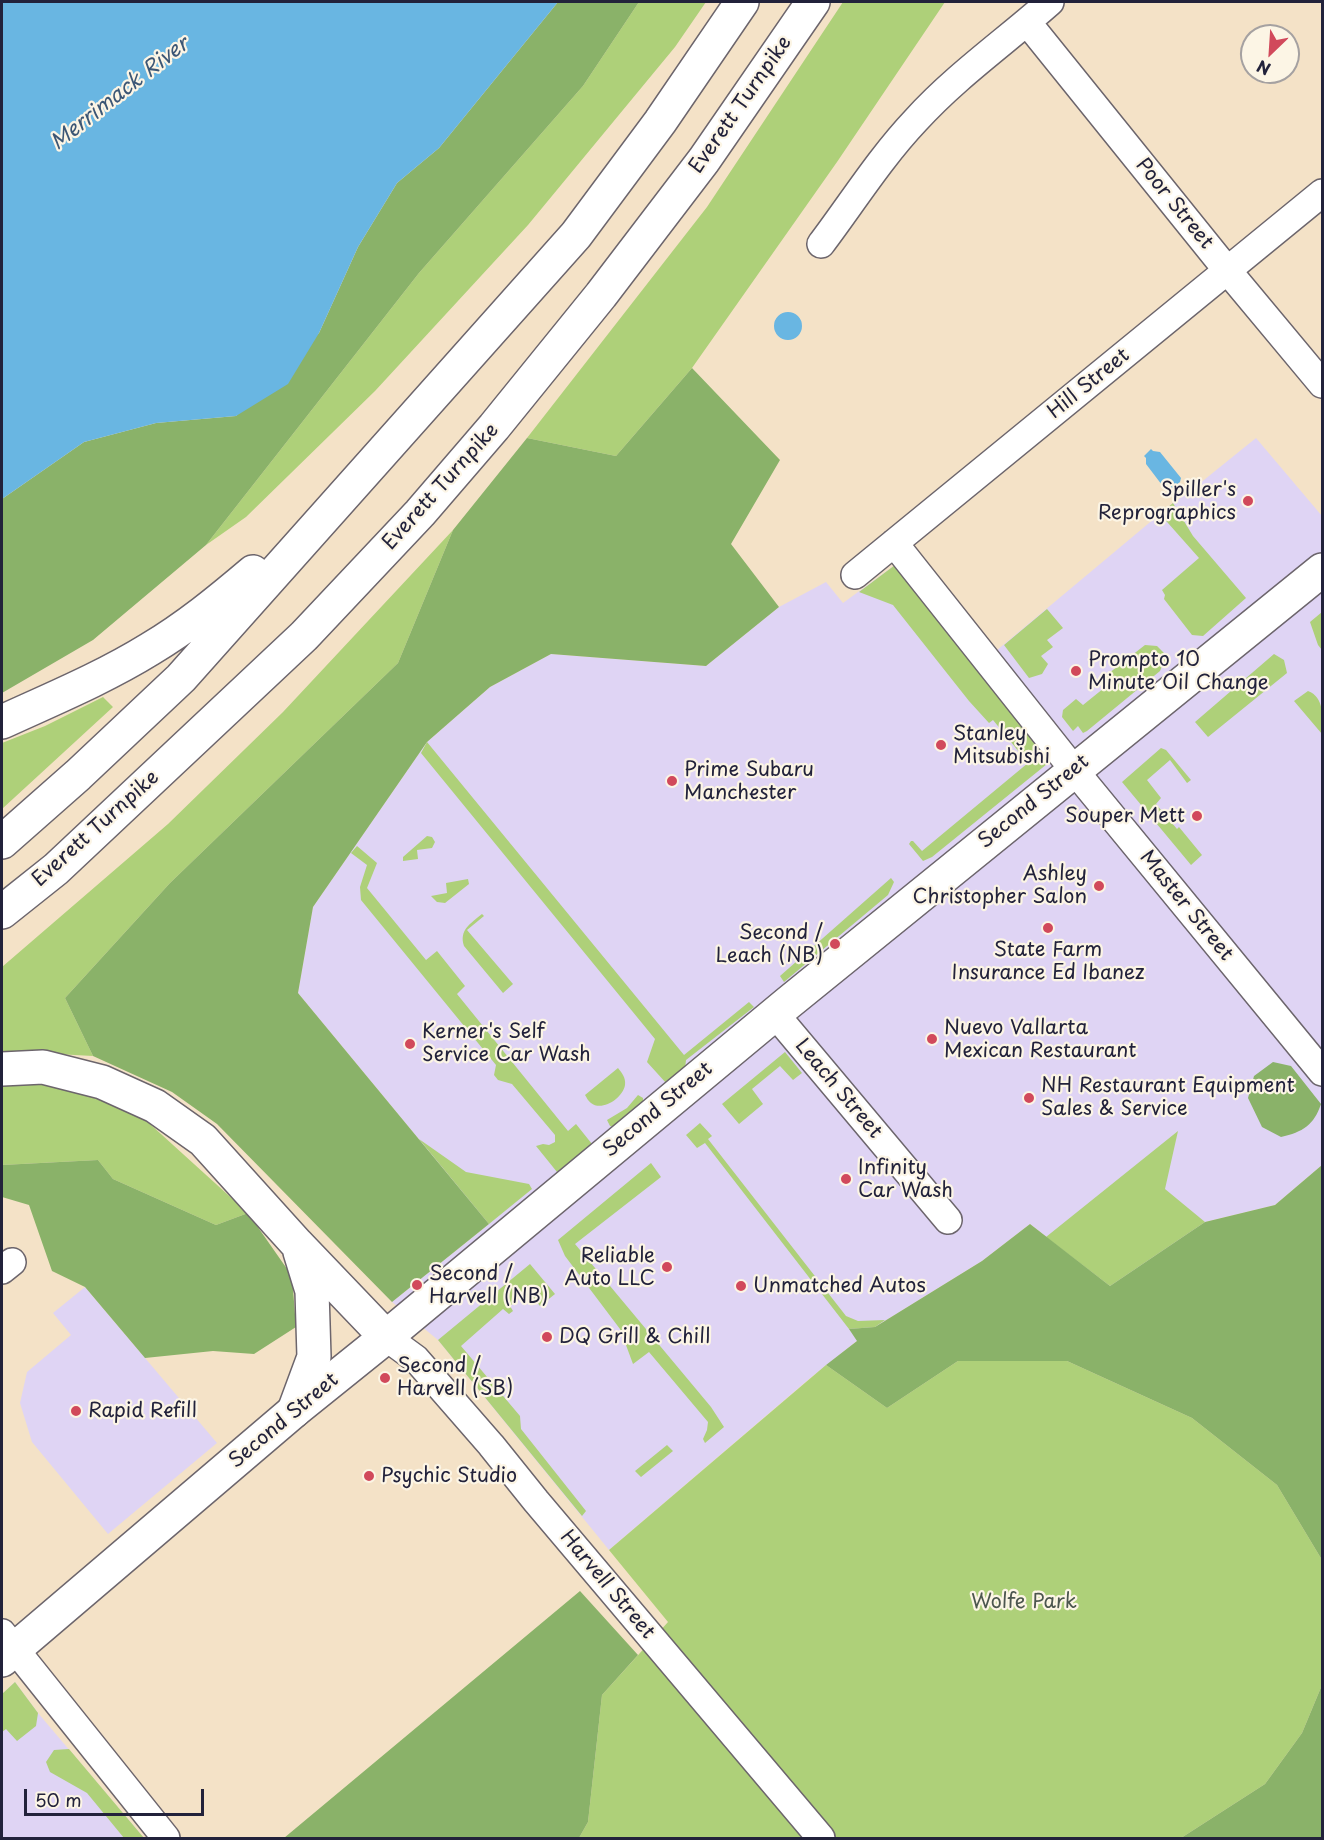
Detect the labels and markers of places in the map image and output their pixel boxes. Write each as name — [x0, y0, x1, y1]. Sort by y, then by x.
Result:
place label: Spiller's Reprographics — [1098, 478, 1236, 525]
marker: Spiller's Reprographics — [1241, 494, 1255, 508]
place label: Prompto 10 Minute Oil Change — [1088, 648, 1269, 695]
marker: Prompto 10 Minute Oil Change — [1069, 664, 1083, 678]
place label: Stanley Mitsubishi — [953, 722, 1050, 769]
marker: Stanley Mitsubishi — [934, 738, 948, 752]
place label: Prime Subaru Manchester — [684, 758, 814, 805]
marker: Prime Subaru Manchester — [665, 774, 679, 788]
place label: Souper Mett — [1065, 804, 1185, 828]
marker: Souper Mett — [1190, 809, 1204, 823]
place label: Ashley Christopher Salon — [913, 862, 1087, 909]
marker: Ashley Christopher Salon — [1092, 879, 1106, 893]
place label: Second / Leach (NB) — [716, 921, 823, 968]
marker: State Farm Insurance Ed Ibanez — [1041, 921, 1055, 935]
marker: Second / Leach (NB) — [828, 937, 842, 951]
place label: State Farm Insurance Ed Ibanez — [952, 938, 1144, 985]
place label: Nuevo Vallarta Mexican Restaurant — [944, 1016, 1136, 1063]
place label: Kerner's Self Service Car Wash — [422, 1020, 591, 1067]
marker: Nuevo Vallarta Mexican Restaurant — [925, 1032, 939, 1046]
marker: Kerner's Self Service Car Wash — [403, 1037, 417, 1051]
place label: NH Restaurant Equipment Sales & Service — [1041, 1074, 1295, 1121]
marker: NH Restaurant Equipment Sales & Service — [1022, 1091, 1036, 1105]
place label: Infinity Car Wash — [858, 1156, 953, 1203]
marker: Infinity Car Wash — [839, 1172, 853, 1186]
place label: Reliable Auto LLC — [564, 1244, 655, 1291]
marker: Reliable Auto LLC — [660, 1260, 674, 1274]
place label: Second / Harvell (NB) — [429, 1262, 549, 1309]
place label: Unmatched Autos — [753, 1274, 926, 1298]
marker: Second / Harvell (NB) — [410, 1278, 424, 1292]
marker: Unmatched Autos — [734, 1279, 748, 1293]
place label: DQ Grill & Chill — [559, 1325, 710, 1349]
marker: DQ Grill & Chill — [540, 1330, 554, 1344]
place label: Second / Harvell (SB) — [397, 1354, 513, 1401]
marker: Second / Harvell (SB) — [378, 1371, 392, 1385]
place label: Rapid Refill — [88, 1399, 197, 1423]
marker: Rapid Refill — [69, 1404, 83, 1418]
place label: Psychic Studio — [381, 1464, 517, 1488]
marker: Psychic Studio — [362, 1469, 376, 1483]

